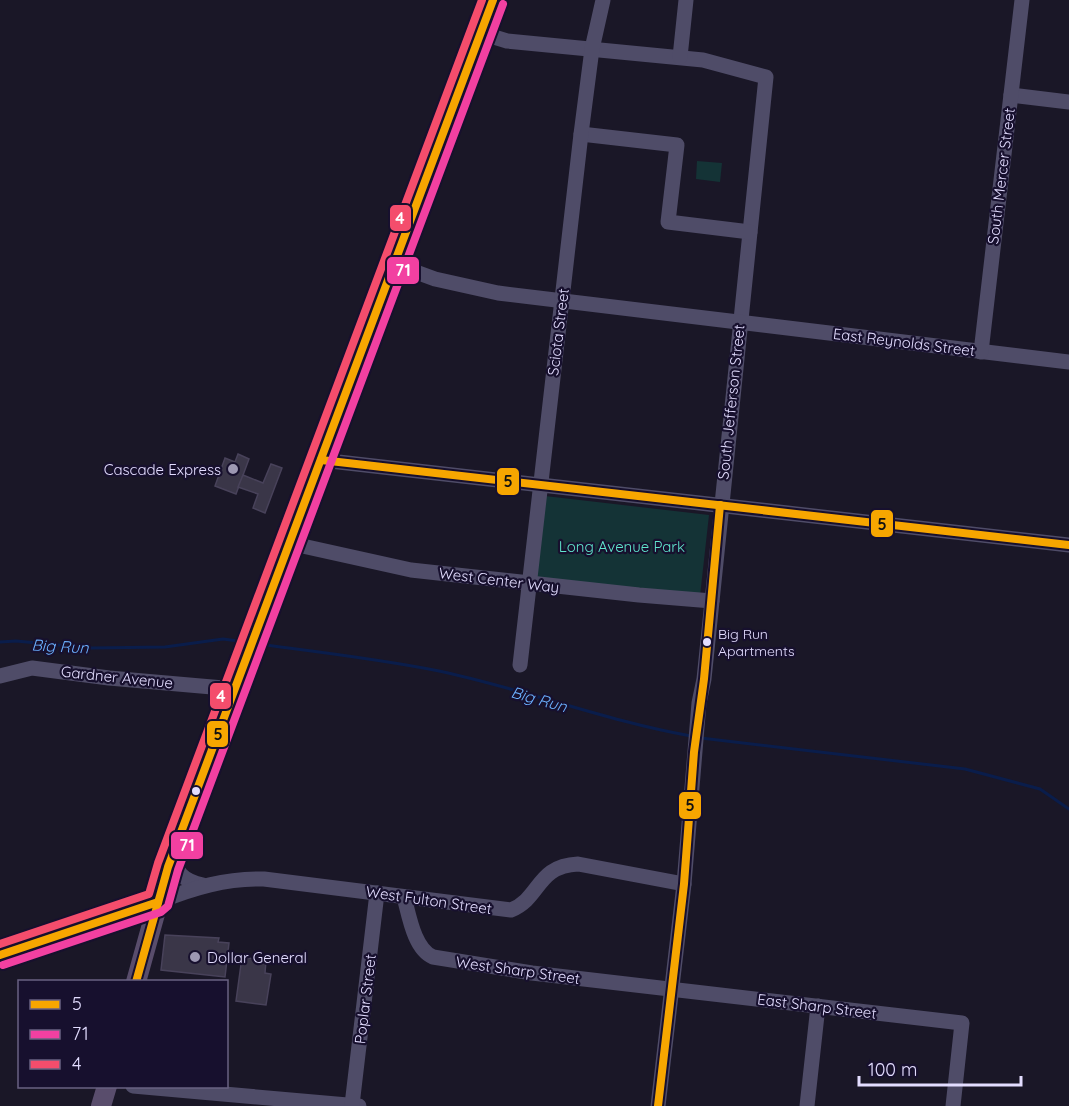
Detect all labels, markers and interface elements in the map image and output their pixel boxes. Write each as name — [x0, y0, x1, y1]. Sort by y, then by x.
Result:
street label: South Mercer Street — [983, 107, 1019, 245]
line badge: 4 — [389, 204, 412, 232]
text: 4 — [395, 208, 405, 228]
line badge: 71 — [386, 256, 420, 285]
text: 71 — [395, 260, 411, 280]
street label: Sciota Street — [543, 287, 573, 377]
street label: South Jefferson Street — [713, 324, 749, 480]
street label: East Reynolds Street — [832, 324, 976, 360]
place label: Cascade Express — [104, 460, 221, 479]
marker: Cascade Express — [226, 462, 240, 476]
line badge: 5 — [496, 467, 520, 496]
text: 5 — [503, 471, 513, 491]
line badge: 5 — [870, 509, 894, 538]
text: 5 — [877, 514, 887, 534]
park label: Long Avenue Park — [559, 537, 685, 556]
street label: West Center Way — [438, 563, 560, 597]
place label: Big Run Apartments — [718, 625, 795, 660]
water label: Big Run — [31, 635, 90, 658]
marker: Big Run Apartments — [701, 636, 713, 648]
street label: Gardner Avenue — [60, 662, 174, 692]
line badge: 4 — [209, 682, 232, 710]
water label: Big Run — [509, 682, 570, 717]
text: 4 — [216, 686, 226, 706]
line badge: 5 — [206, 720, 229, 748]
text: 5 — [213, 724, 223, 744]
unlabelled marker — [190, 785, 202, 797]
line badge: 5 — [678, 791, 702, 820]
text: 5 — [685, 795, 695, 815]
line badge: 71 — [170, 831, 204, 860]
text: 71 — [179, 835, 195, 855]
street label: West Fulton Street — [365, 882, 493, 918]
place label: Dollar General — [207, 948, 307, 967]
marker: Dollar General — [188, 950, 202, 964]
street label: West Sharp Street — [455, 952, 581, 988]
street label: Poplar Street — [350, 953, 380, 1045]
legend — [18, 980, 228, 1088]
street label: East Sharp Street — [756, 989, 878, 1023]
text: 5 — [72, 992, 82, 1015]
text: 71 — [72, 1022, 89, 1045]
scale bar — [859, 1049, 1021, 1087]
text: 4 — [72, 1052, 82, 1075]
text: 100 m — [868, 1058, 917, 1081]

